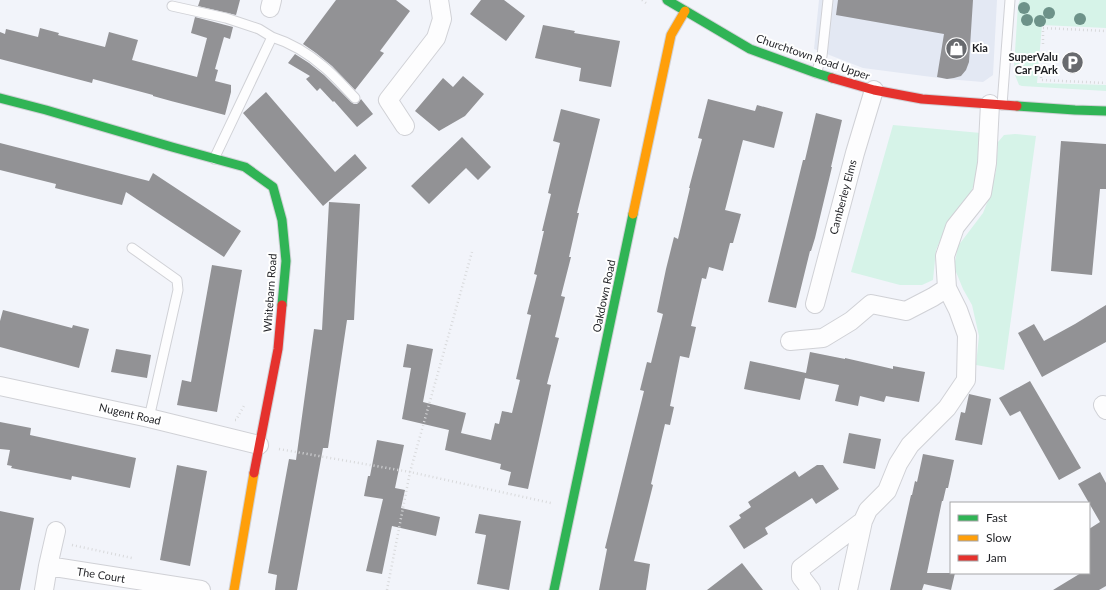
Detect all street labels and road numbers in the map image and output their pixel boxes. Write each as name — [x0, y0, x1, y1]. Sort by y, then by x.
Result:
street label: Churchtown Road Upper — [754, 31, 872, 82]
street label: Camberley Elms — [826, 158, 859, 236]
street label: Whitebarn Road — [260, 253, 279, 333]
street label: Oakdown Road — [589, 258, 618, 333]
street label: Nugent Road — [98, 400, 162, 427]
street label: The Court — [76, 564, 126, 585]

